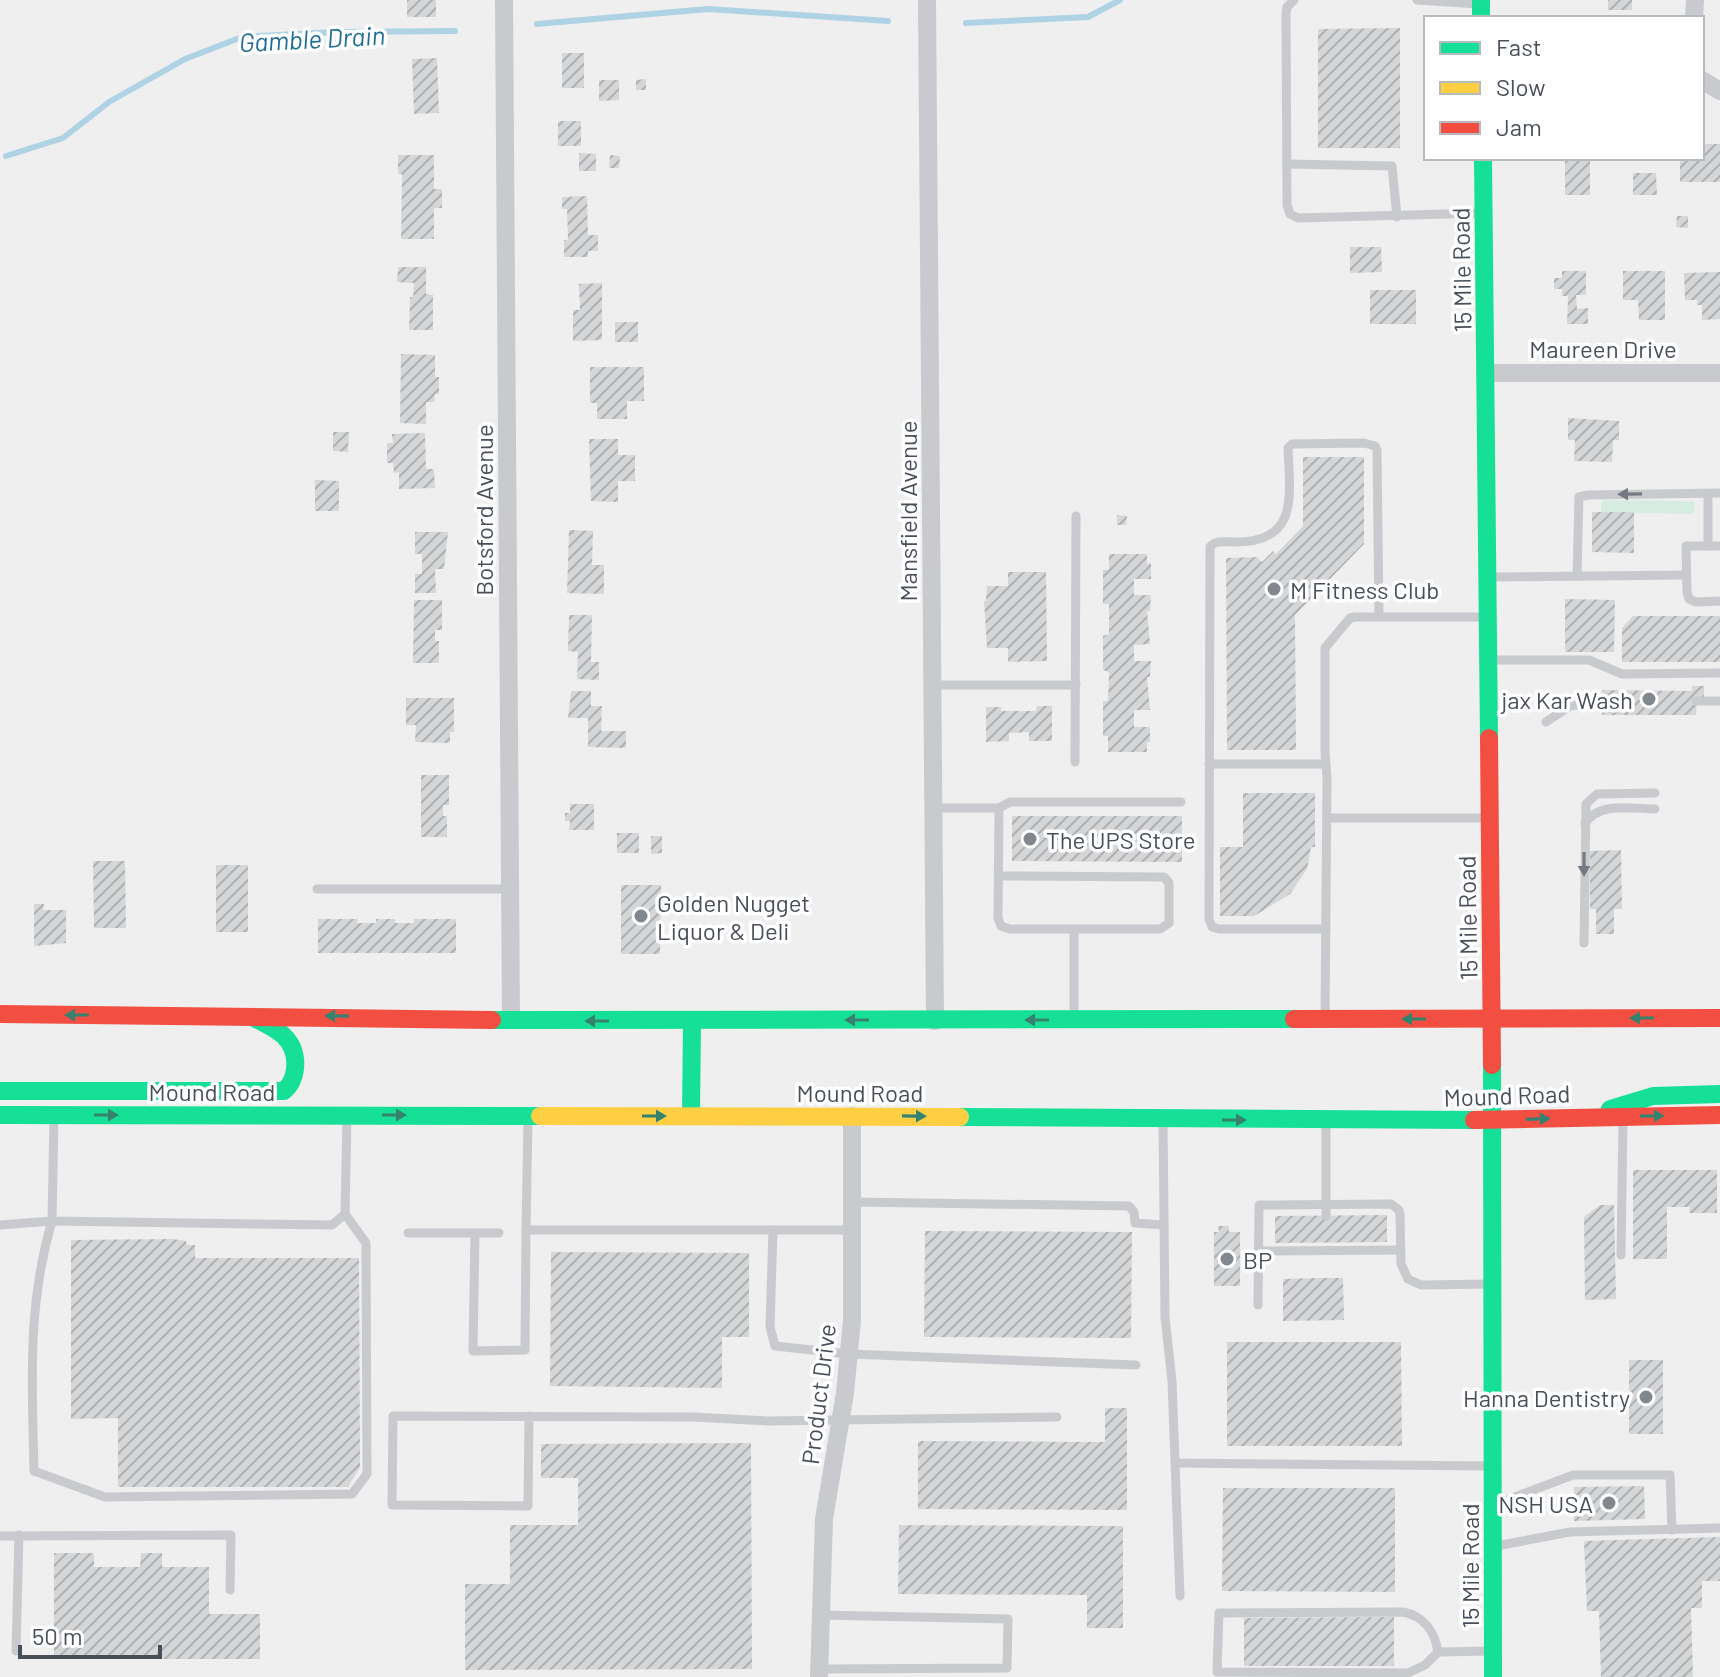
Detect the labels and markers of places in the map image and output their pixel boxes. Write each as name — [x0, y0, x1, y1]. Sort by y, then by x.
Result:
place label: M Fitness Club — [1290, 575, 1439, 604]
marker: M Fitness Club — [1265, 580, 1283, 598]
place label: jax Kar Wash — [1500, 685, 1633, 714]
marker: jax Kar Wash — [1640, 690, 1658, 708]
place label: The UPS Store — [1046, 825, 1195, 854]
marker: The UPS Store — [1021, 830, 1039, 848]
place label: Golden Nugget Liquor & Deli — [657, 888, 810, 945]
marker: Golden Nugget Liquor & Deli — [632, 907, 650, 925]
place label: BP — [1243, 1245, 1272, 1274]
marker: BP — [1218, 1250, 1236, 1268]
place label: Hanna Dentistry — [1463, 1383, 1630, 1412]
marker: Hanna Dentistry — [1637, 1388, 1655, 1406]
place label: NSH USA — [1498, 1489, 1593, 1518]
marker: NSH USA — [1600, 1494, 1618, 1512]

